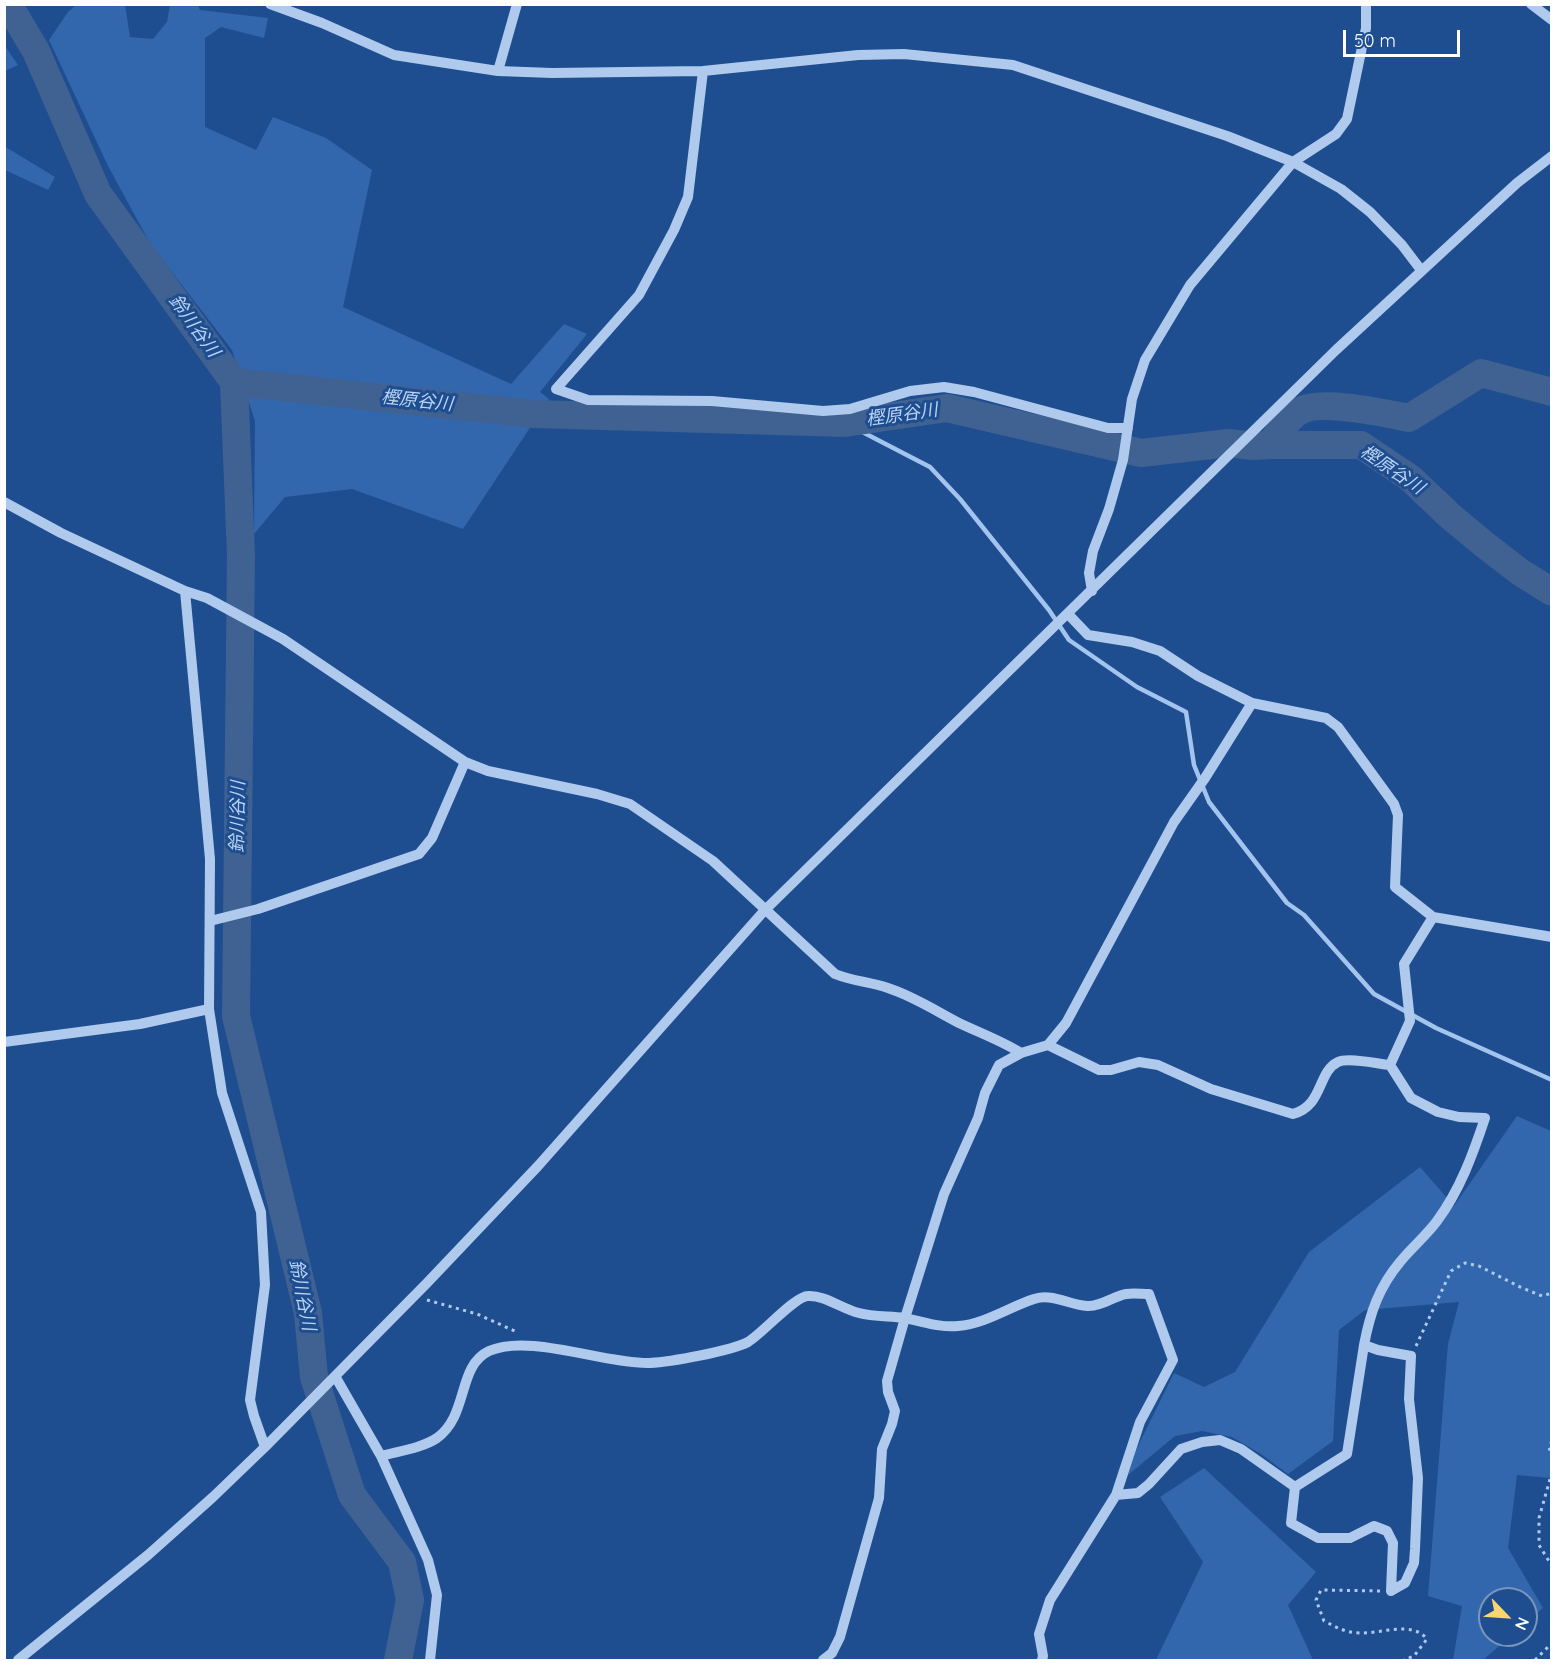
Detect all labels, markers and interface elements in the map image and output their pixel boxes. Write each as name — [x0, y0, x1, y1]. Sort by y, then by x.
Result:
scale bar — [1346, 18, 1463, 56]
text: 50 m — [1354, 29, 1396, 52]
water label: 鈴川谷川 — [164, 291, 224, 361]
water label: 樫原谷川 — [380, 386, 454, 416]
water label: 樫原谷川 — [865, 399, 939, 431]
water label: 樫原谷川 — [1356, 441, 1428, 499]
water label: 鈴川谷川 — [227, 781, 249, 853]
water label: 鈴川谷川 — [285, 1258, 319, 1332]
north arrow — [1478, 1587, 1538, 1647]
text: N — [1511, 1614, 1534, 1633]

